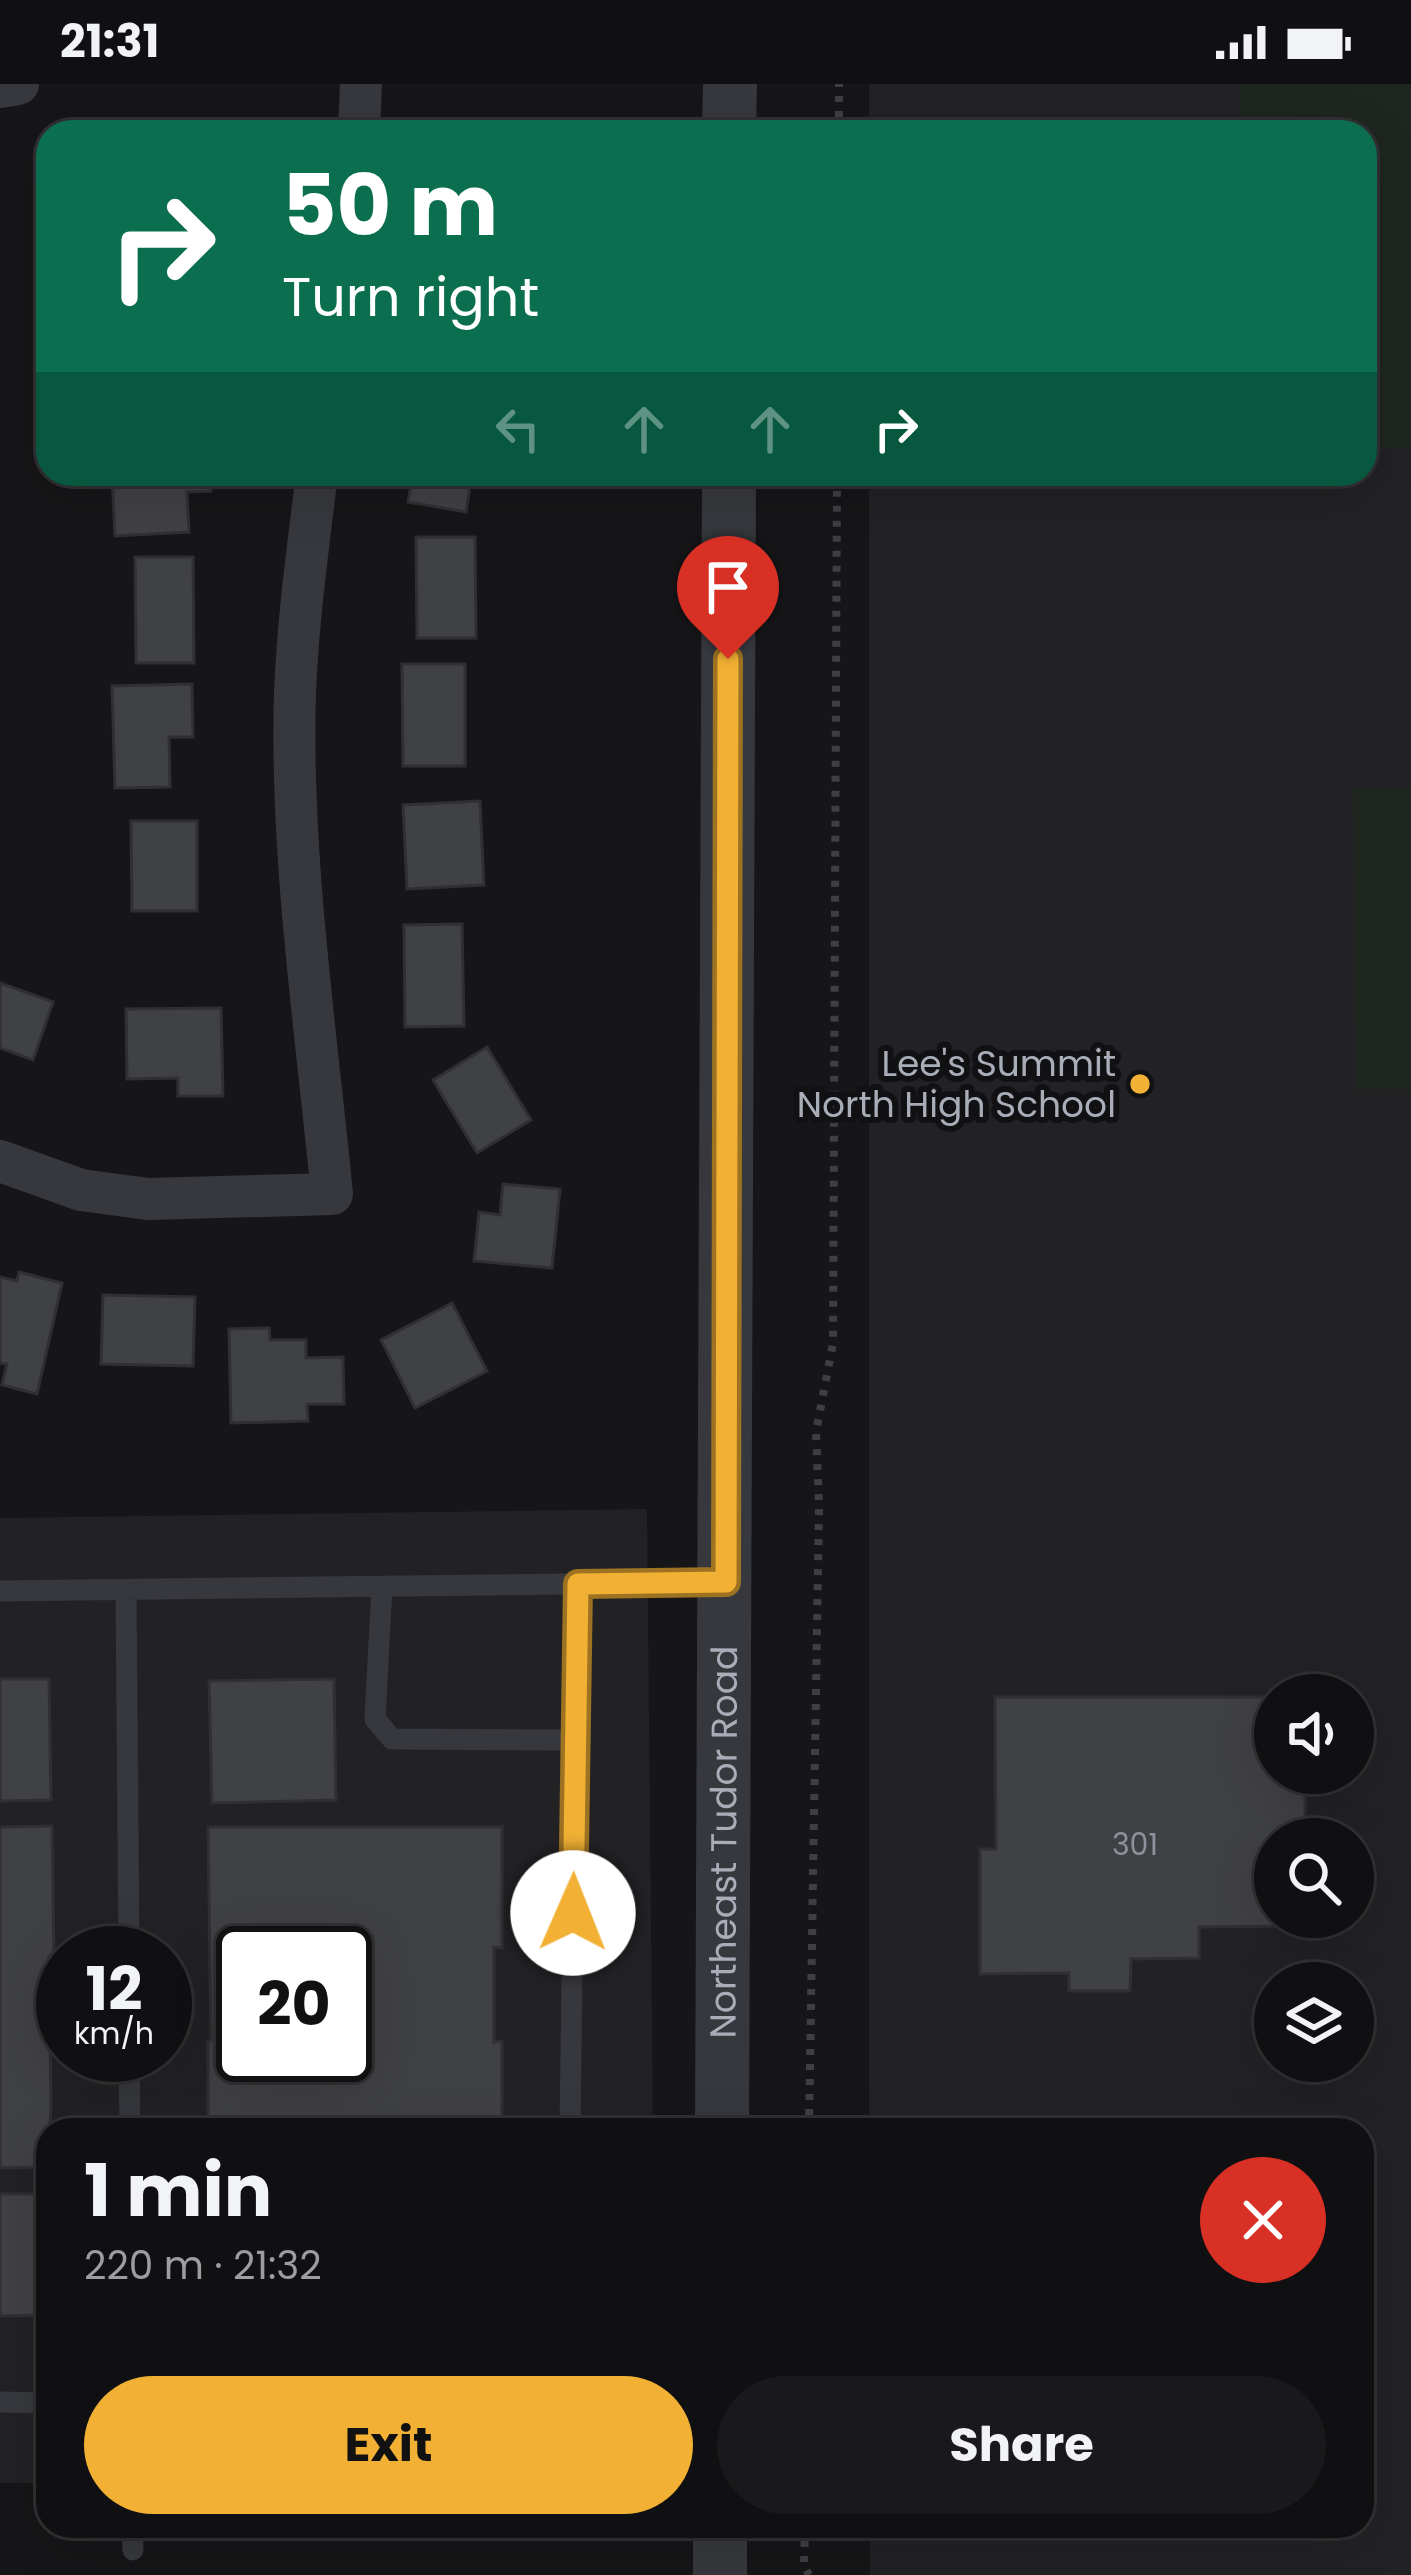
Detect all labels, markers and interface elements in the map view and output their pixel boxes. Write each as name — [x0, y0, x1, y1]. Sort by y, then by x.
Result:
text: 21:31 — [60, 10, 160, 73]
text: 50 m — [282, 147, 498, 264]
icon: right — [84, 168, 240, 324]
text: Turn right — [282, 259, 539, 335]
icon: left — [485, 396, 551, 462]
icon: ahead — [611, 396, 677, 462]
icon: ahead — [737, 396, 803, 462]
icon: right — [863, 396, 929, 462]
pin — [677, 536, 779, 659]
icon: arrive — [695, 554, 761, 620]
place label: Lee's Summit North High School — [797, 1038, 1116, 1130]
marker: Lee's Summit North High School — [1127, 1071, 1153, 1097]
street label: Northeast Tudor Road — [697, 1646, 750, 2038]
map controls — [1254, 1674, 1374, 2082]
button: sound — [1254, 1674, 1374, 1794]
button: search — [1254, 1818, 1374, 1938]
house number: 301 — [1112, 1823, 1158, 1866]
position arrow — [510, 1850, 636, 1976]
speed limit sign: 20 — [216, 1926, 372, 2082]
text: 12 — [86, 1947, 142, 2031]
button: layers — [1254, 1962, 1374, 2082]
text: km/h — [74, 2012, 154, 2055]
text: 1 min — [84, 2140, 272, 2241]
button: close — [1200, 2157, 1326, 2283]
text: 220 m · 21:32 — [84, 2238, 322, 2293]
button: Exit — [84, 2376, 693, 2514]
button: Share — [717, 2376, 1326, 2514]

